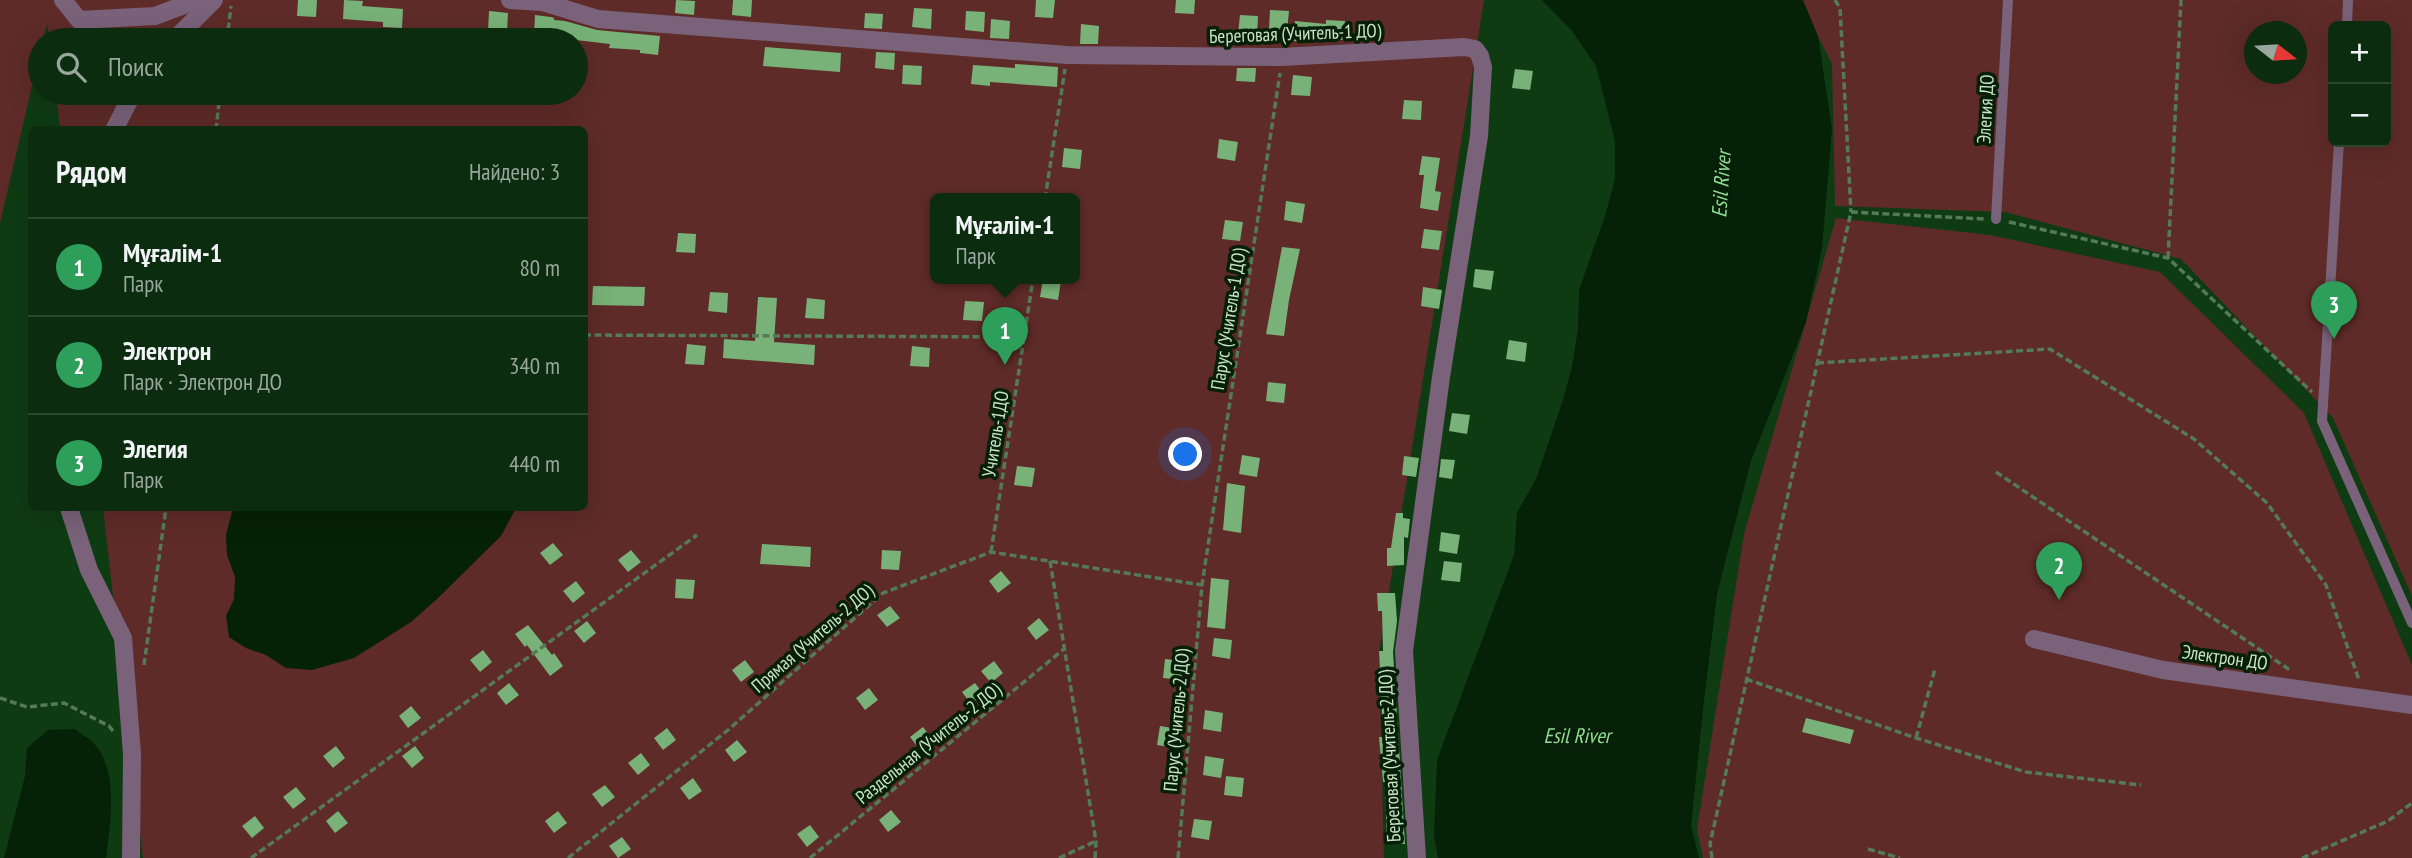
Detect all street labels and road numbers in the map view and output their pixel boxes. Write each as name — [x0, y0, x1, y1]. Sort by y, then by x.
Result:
street label: Береговая (Учитель-1 ДО) — [1208, 18, 1382, 48]
street label: Элегия ДО — [1971, 74, 1999, 144]
street label: Парус (Учитель-1 ДО) — [1205, 246, 1251, 392]
street label: Учитель-1ДО — [976, 389, 1014, 479]
street label: Прямая (Учитель-2 ДО) — [746, 578, 878, 698]
street label: Электрон ДО — [2181, 639, 2269, 675]
street label: Парус (Учитель-2 ДО) — [1158, 647, 1194, 792]
street label: Береговая (Учитель-2 ДО) — [1372, 669, 1405, 843]
street label: Раздельная (Учитель-2 ДО) — [850, 677, 1006, 809]

